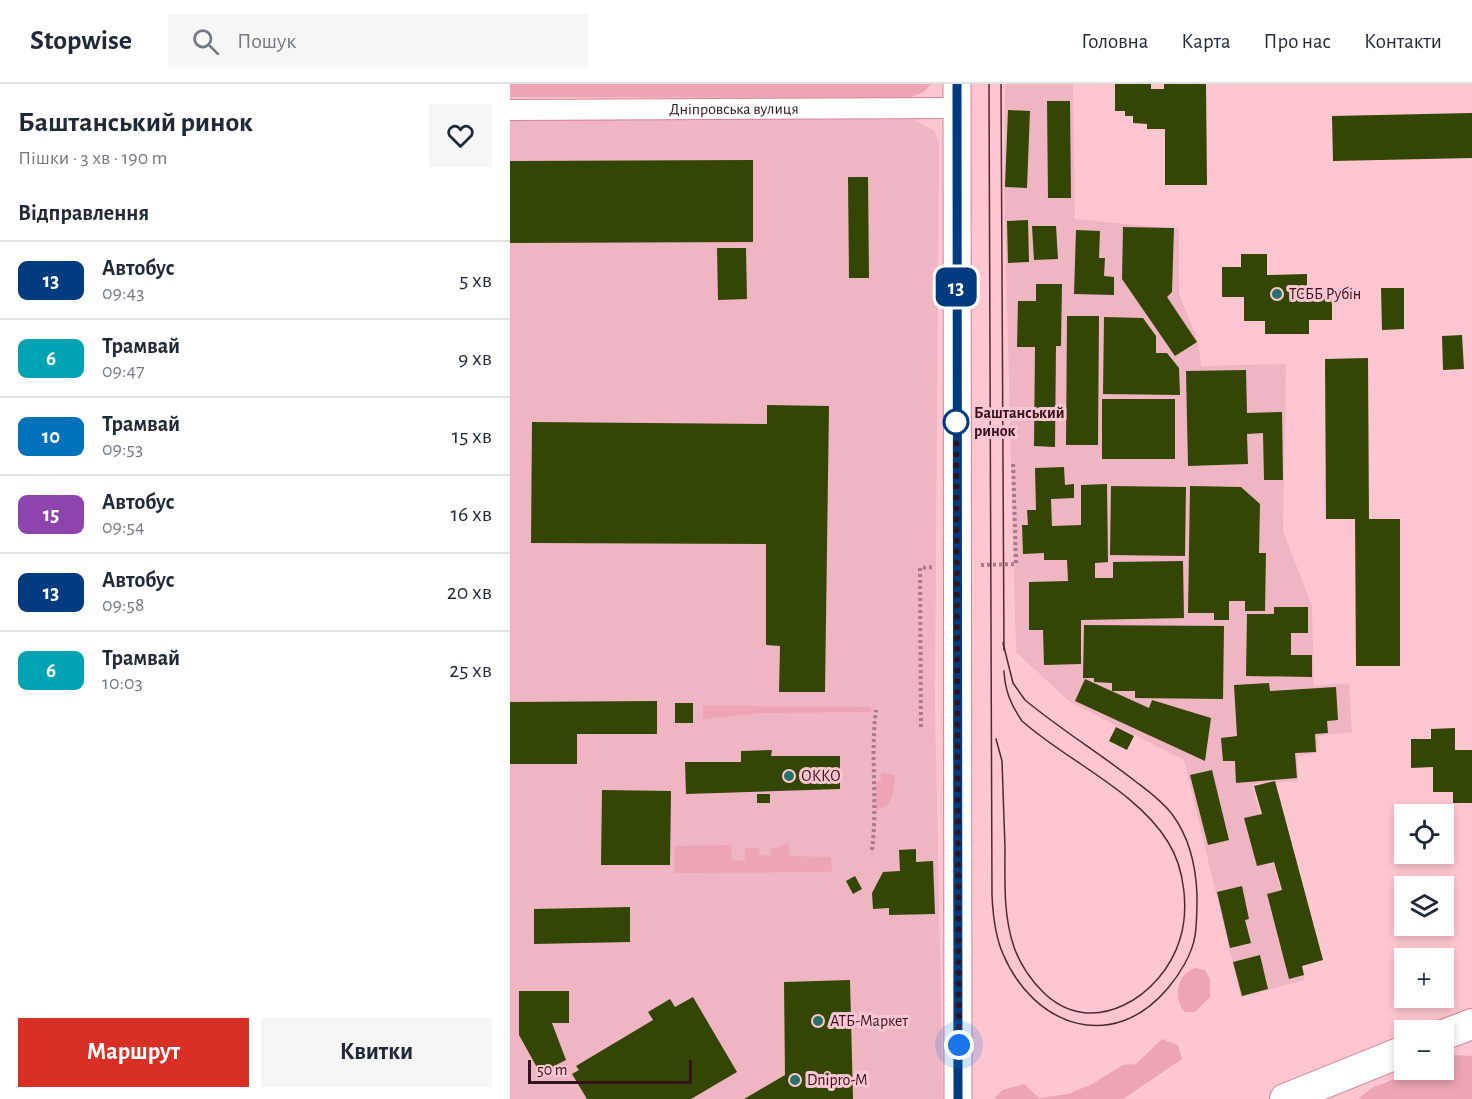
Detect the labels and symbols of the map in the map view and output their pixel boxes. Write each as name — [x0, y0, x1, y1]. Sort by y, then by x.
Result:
street label: Дніпровська вулиця — [669, 101, 799, 118]
line badge: 13 — [929, 268, 983, 306]
place label: ТСББ Рубін — [1289, 286, 1361, 303]
marker: ТСББ Рубін — [1270, 287, 1284, 301]
place label: Баштанський ринок — [974, 405, 1064, 439]
marker: Баштанський ринок — [943, 409, 969, 435]
place label: ОККО — [801, 768, 841, 784]
marker: ОККО — [782, 769, 796, 783]
place label: АТБ-Маркет — [830, 1013, 908, 1029]
marker: АТБ-Маркет — [811, 1014, 825, 1028]
your location — [944, 1030, 974, 1060]
scale bar — [528, 1057, 692, 1084]
place label: Dnipro-M — [807, 1072, 868, 1088]
marker: Dnipro-M — [788, 1073, 802, 1087]

